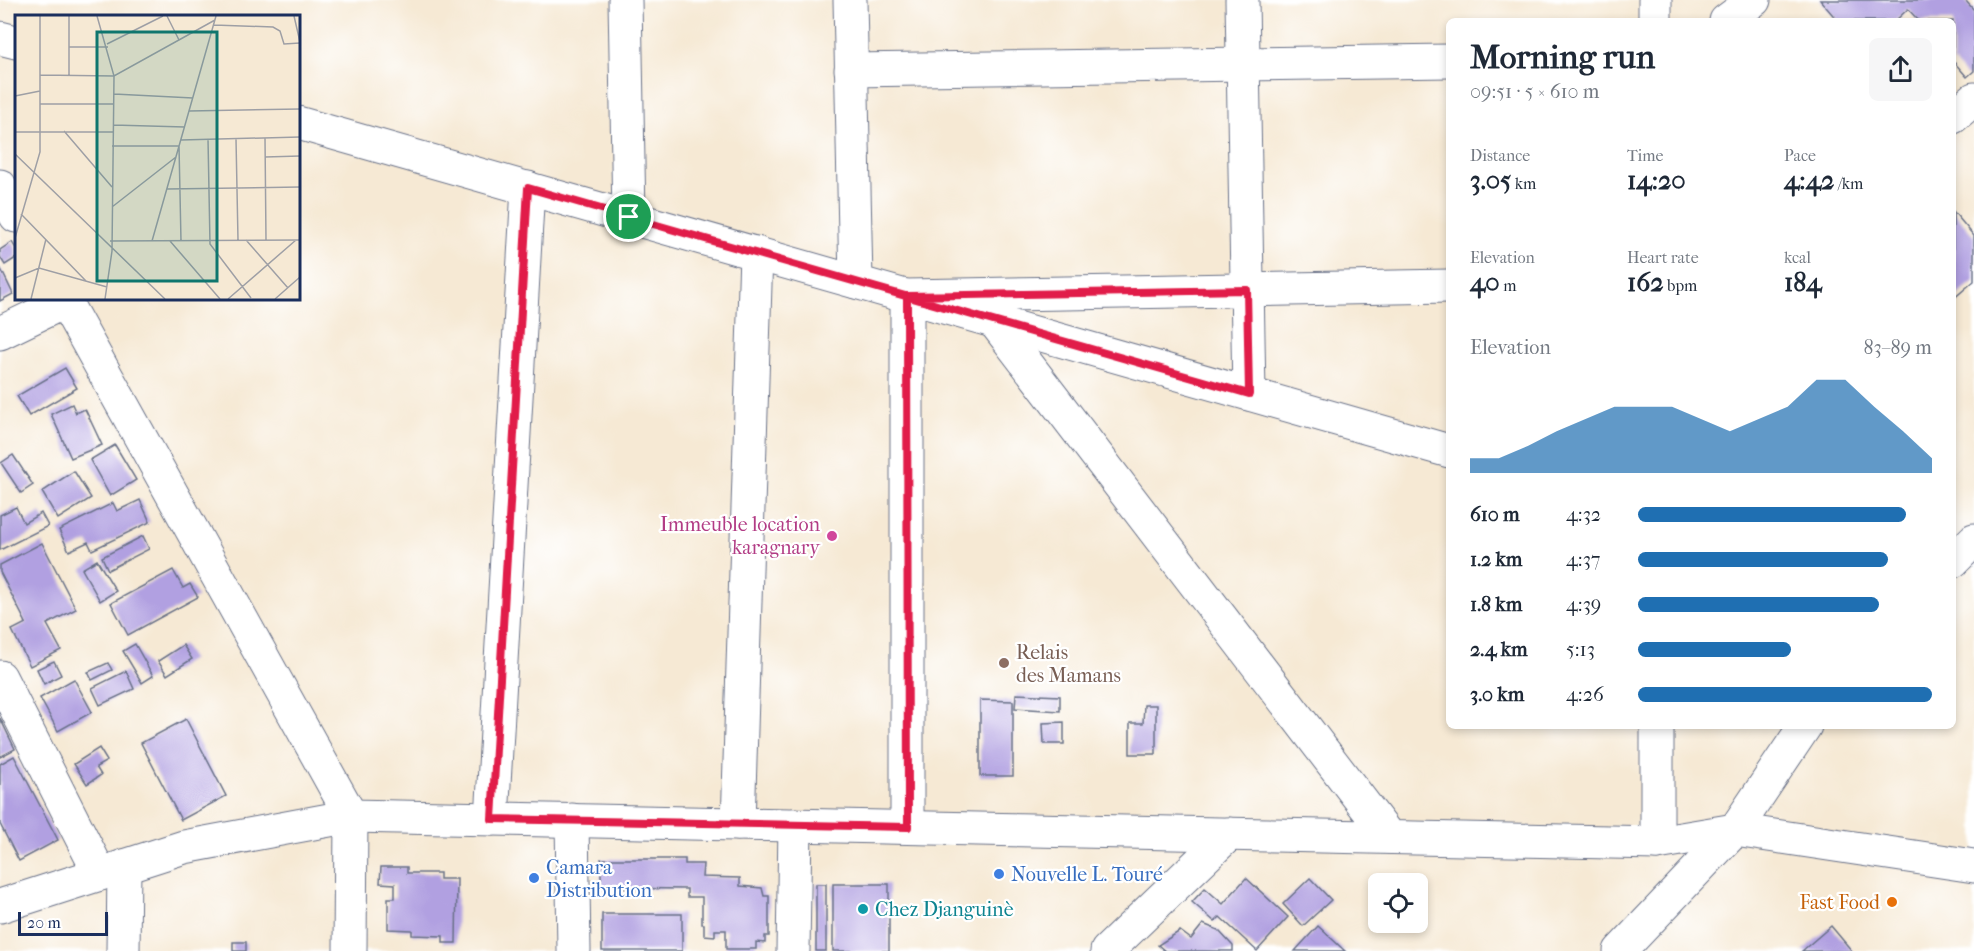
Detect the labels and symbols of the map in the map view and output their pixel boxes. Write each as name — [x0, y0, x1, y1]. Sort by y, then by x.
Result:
inset map — [15, 15, 300, 300]
pin — [603, 191, 654, 242]
place label: Immeuble location karagnary — [660, 513, 821, 559]
marker: Immeuble location karagnary — [825, 529, 839, 543]
place label: Relais des Mamans — [1016, 641, 1121, 687]
marker: Relais des Mamans — [997, 656, 1011, 670]
place label: Camara Distribution — [546, 856, 652, 902]
place label: Nouvelle L. Touré — [1011, 863, 1163, 886]
marker: Nouvelle L. Touré — [992, 867, 1006, 881]
marker: Camara Distribution — [527, 871, 541, 885]
place label: Fast Food — [1800, 891, 1881, 914]
marker: Fast Food — [1885, 895, 1899, 909]
place label: Chez Djanguinè — [875, 898, 1014, 921]
marker: Chez Djanguinè — [856, 902, 870, 916]
scale bar — [18, 909, 108, 936]

